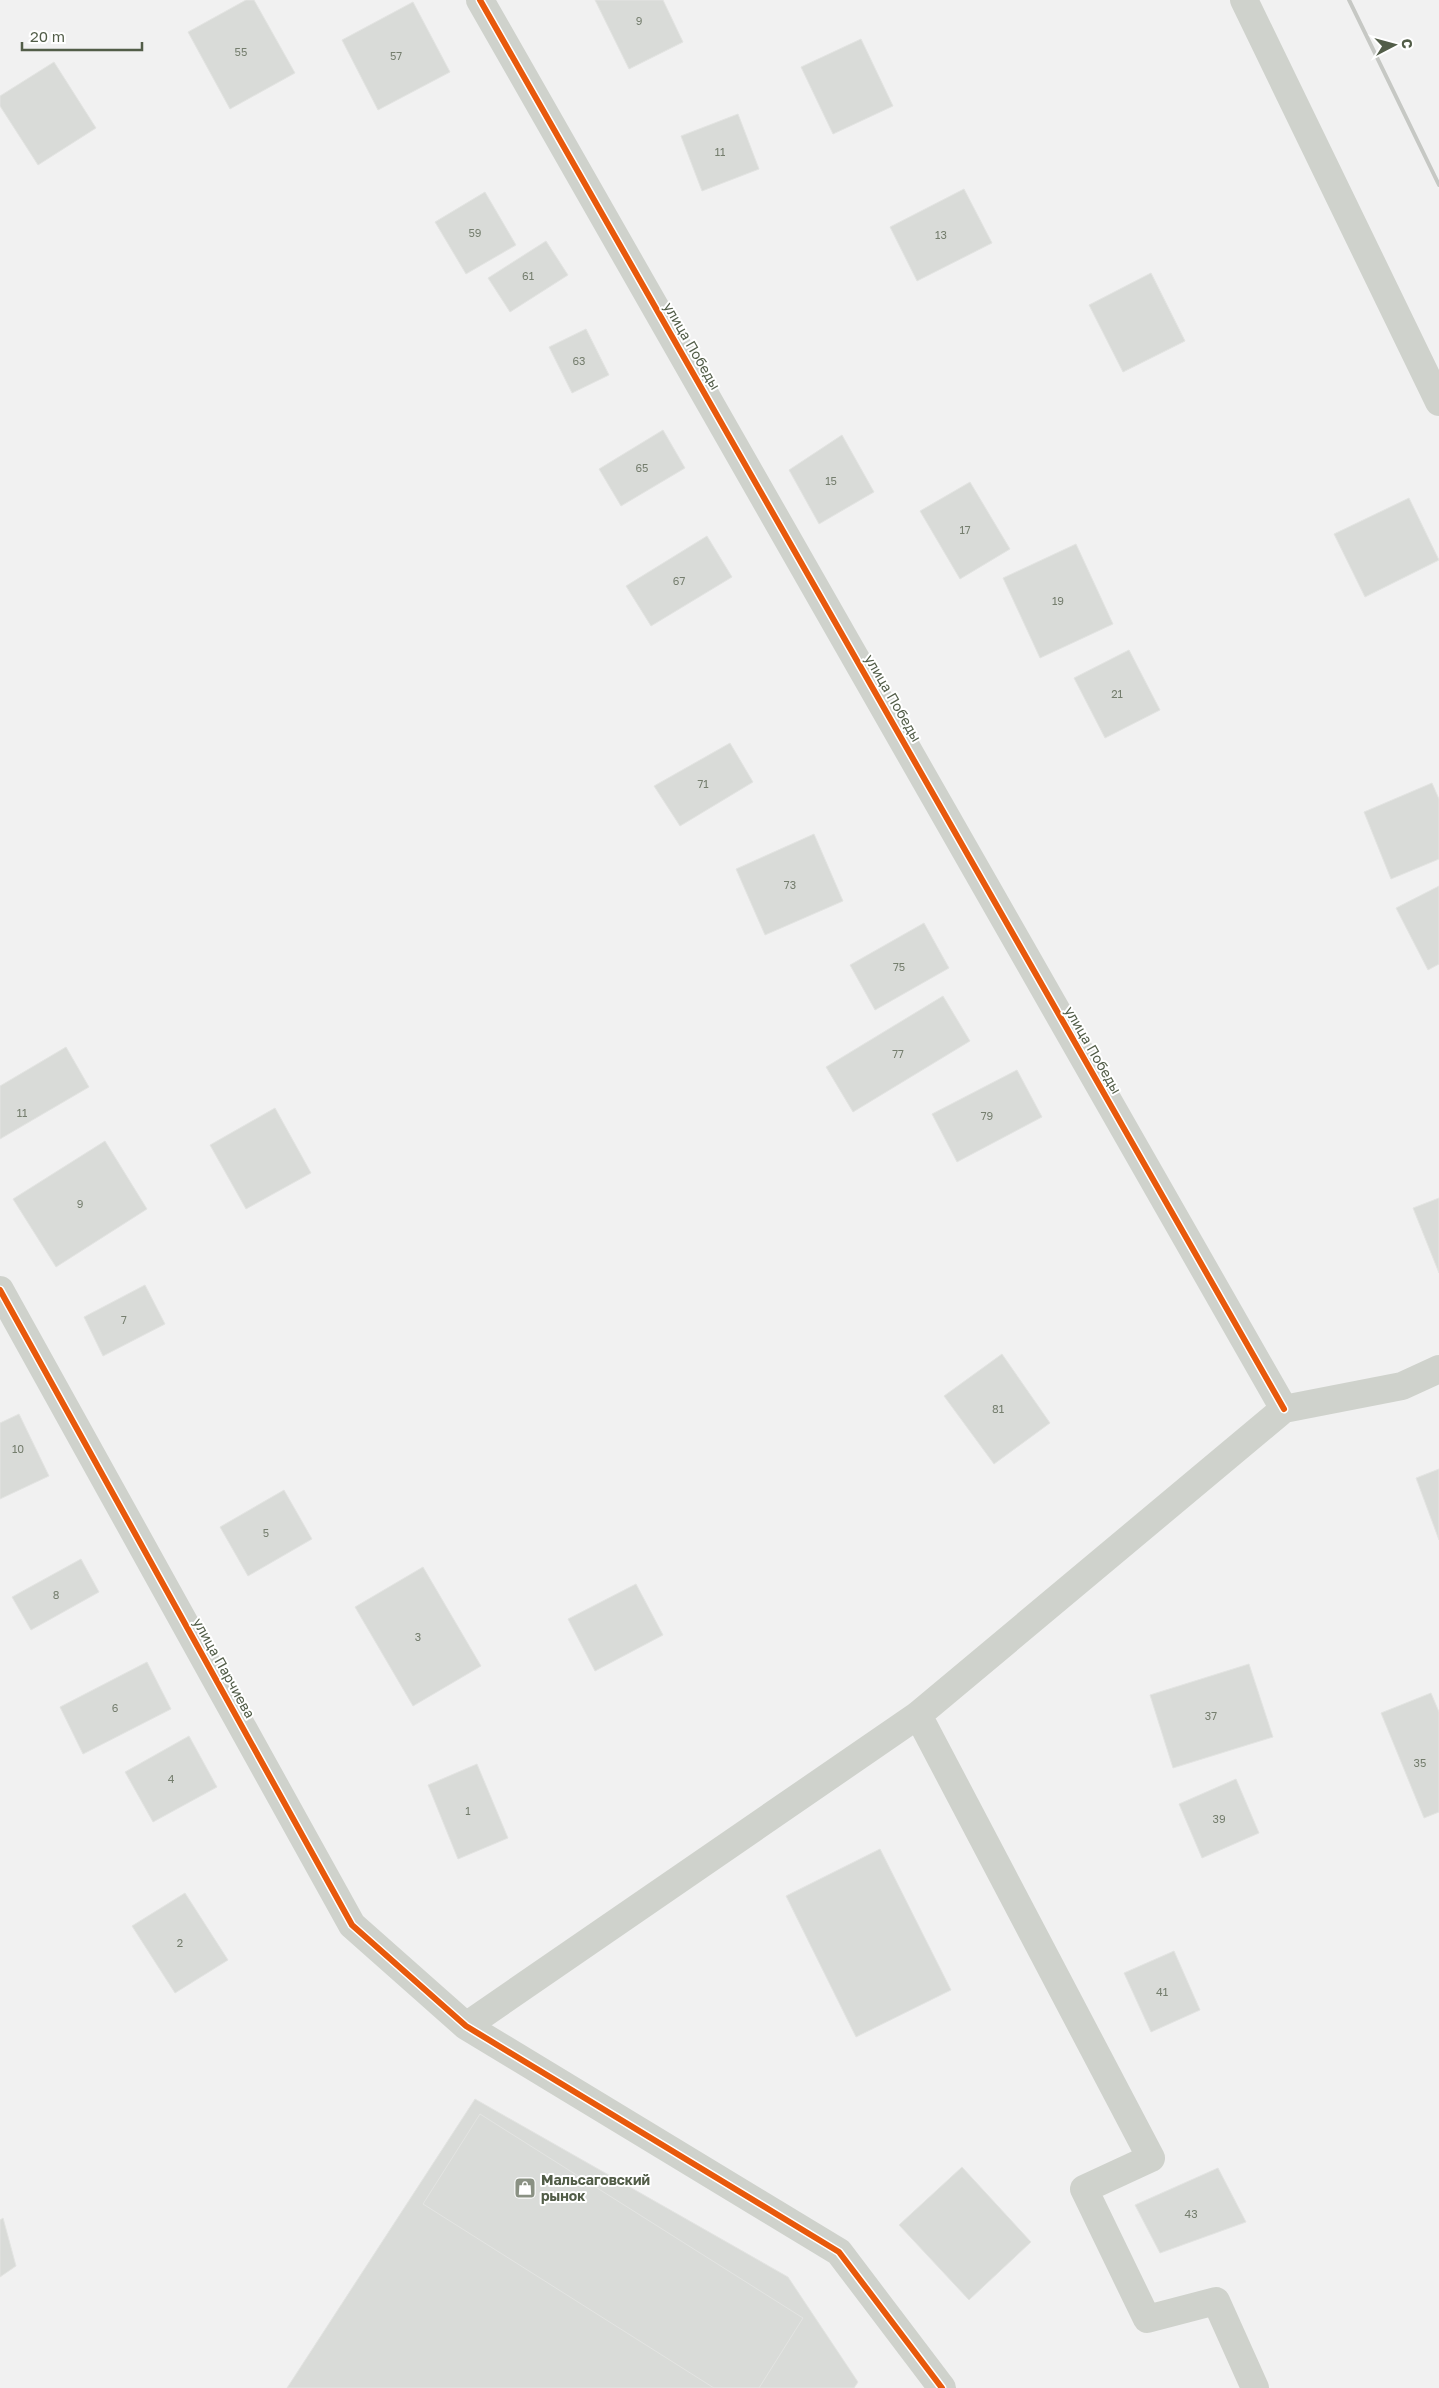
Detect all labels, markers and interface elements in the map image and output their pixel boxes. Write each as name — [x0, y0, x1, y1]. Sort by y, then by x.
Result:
house number: 9 — [636, 14, 642, 27]
scale bar — [22, 20, 142, 52]
north arrow — [1369, 20, 1419, 70]
text: 20 m — [30, 27, 65, 45]
text: С — [1398, 38, 1416, 49]
house number: 55 — [235, 45, 247, 58]
house number: 57 — [390, 49, 402, 62]
house number: 11 — [715, 145, 725, 158]
house number: 59 — [468, 226, 482, 239]
house number: 13 — [935, 228, 947, 241]
house number: 61 — [522, 269, 534, 282]
street label: улица Победы — [660, 299, 724, 393]
house number: 63 — [572, 354, 586, 367]
house number: 65 — [635, 461, 649, 474]
house number: 15 — [825, 474, 837, 487]
house number: 17 — [959, 523, 971, 536]
house number: 67 — [673, 574, 685, 587]
house number: 19 — [1052, 594, 1064, 607]
street label: улица Победы — [861, 651, 925, 745]
house number: 21 — [1111, 687, 1123, 700]
house number: 71 — [697, 777, 709, 790]
house number: 73 — [784, 878, 796, 891]
house number: 75 — [893, 960, 905, 973]
street label: улица Победы — [1061, 1003, 1125, 1097]
house number: 77 — [892, 1047, 904, 1060]
house number: 11 — [17, 1106, 27, 1119]
house number: 79 — [981, 1109, 993, 1122]
house number: 9 — [77, 1197, 83, 1210]
house number: 7 — [121, 1313, 127, 1326]
house number: 81 — [992, 1402, 1004, 1415]
house number: 10 — [12, 1442, 24, 1455]
house number: 5 — [263, 1526, 269, 1539]
house number: 8 — [53, 1588, 60, 1601]
street label: улица Парчиева — [190, 1615, 259, 1721]
house number: 3 — [415, 1630, 421, 1643]
house number: 6 — [112, 1701, 119, 1714]
house number: 37 — [1205, 1709, 1217, 1722]
house number: 35 — [1414, 1756, 1426, 1769]
house number: 4 — [168, 1772, 175, 1785]
house number: 1 — [465, 1804, 471, 1817]
house number: 39 — [1212, 1812, 1226, 1825]
house number: 2 — [177, 1936, 183, 1949]
house number: 41 — [1156, 1985, 1168, 1998]
place label: Мальсаговский рынок — [541, 2171, 650, 2204]
shop icon: Мальсаговский рынок — [513, 2176, 537, 2200]
house number: 43 — [1184, 2207, 1198, 2220]

